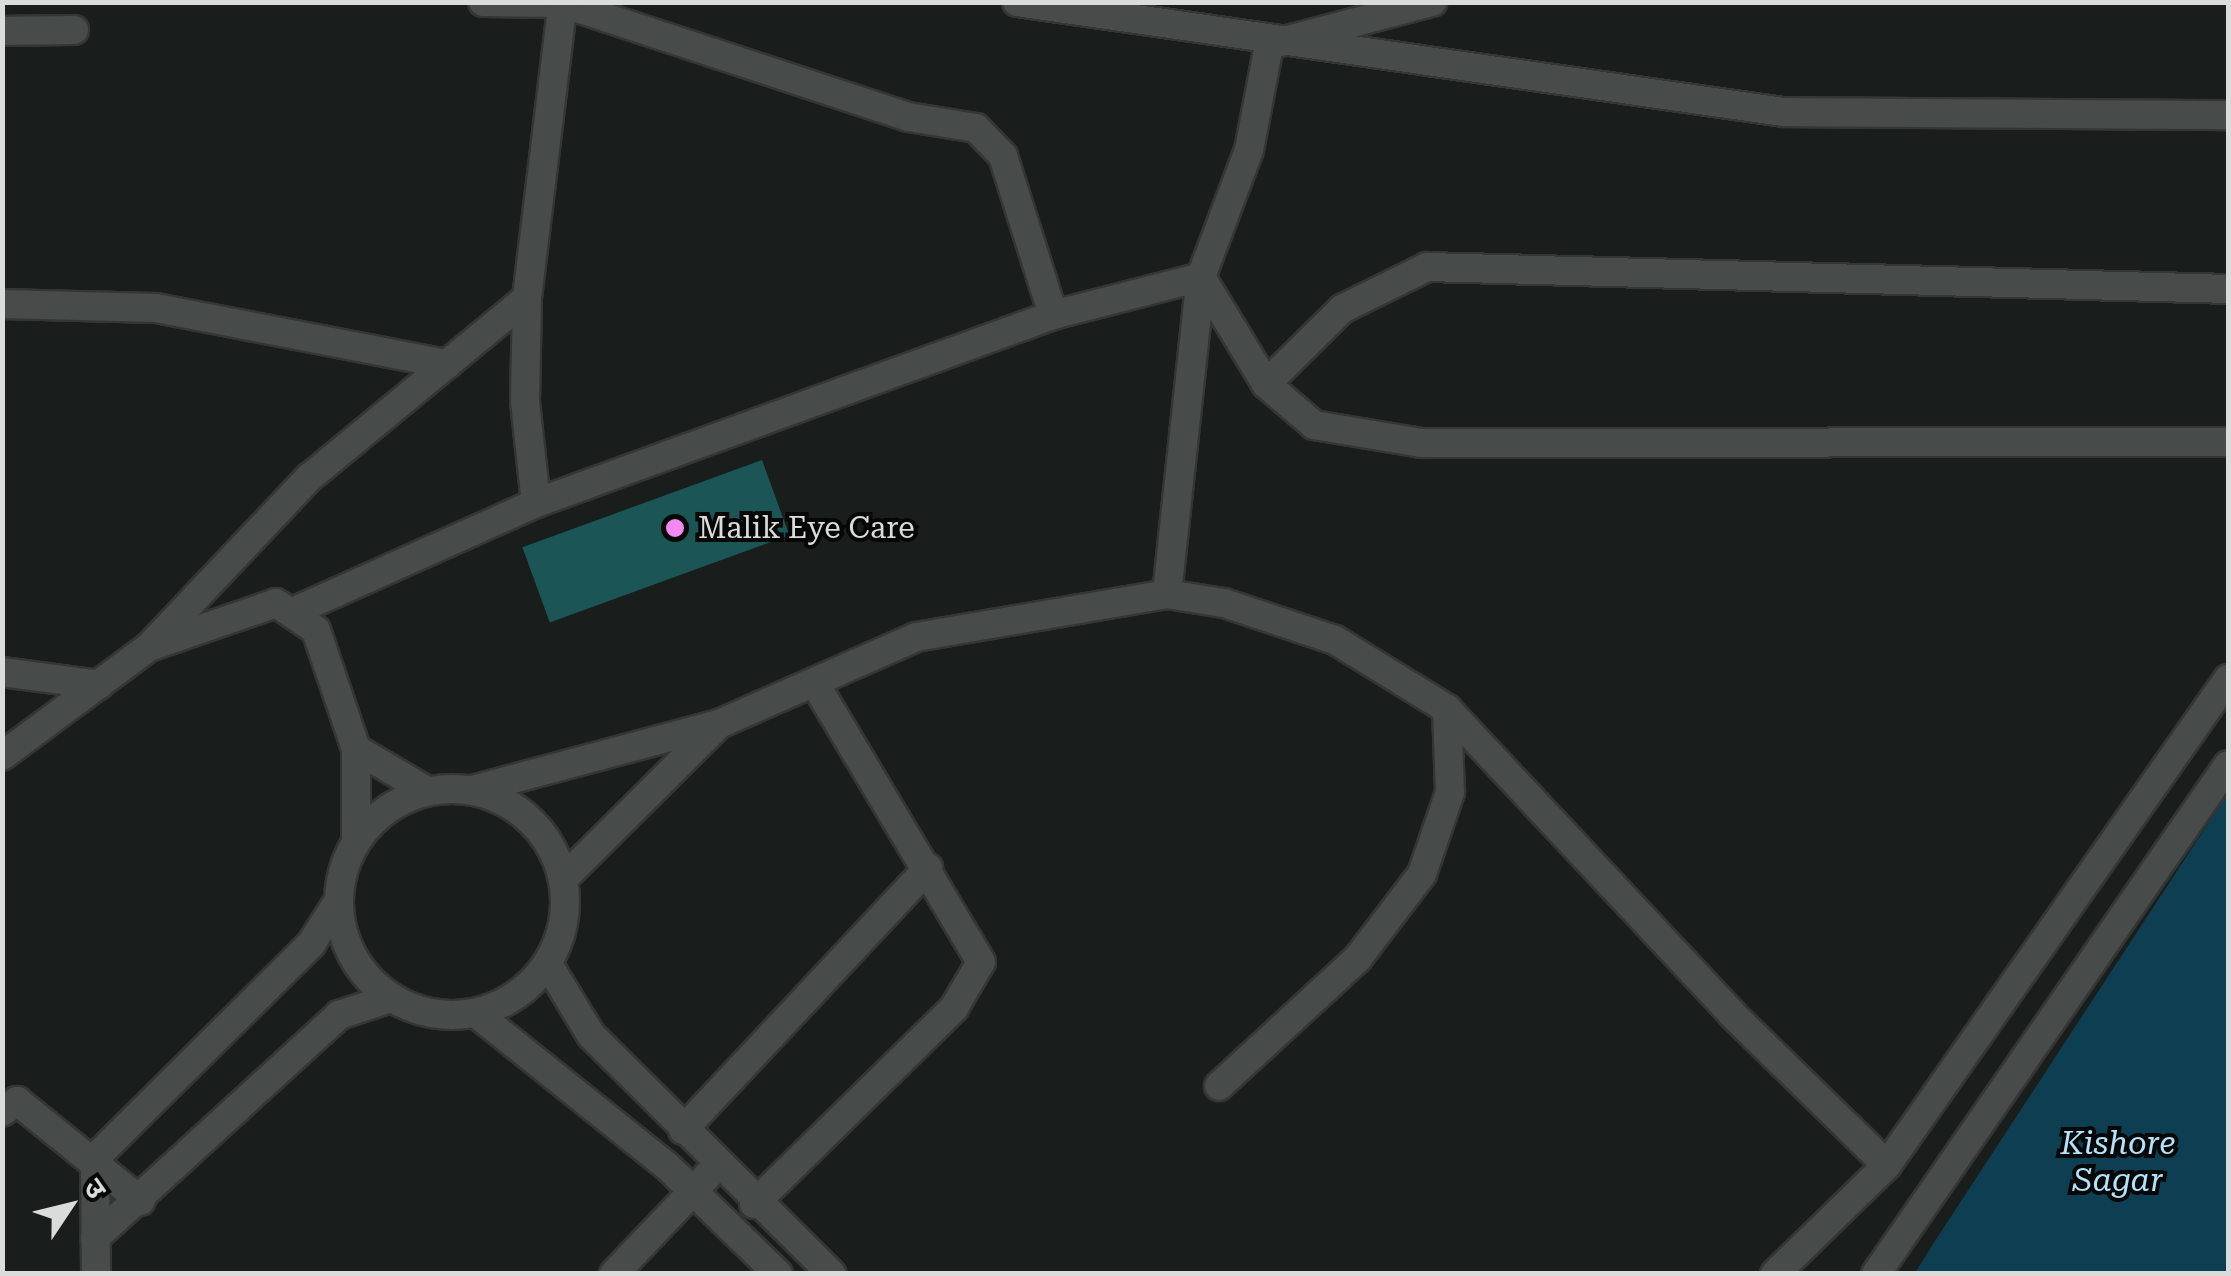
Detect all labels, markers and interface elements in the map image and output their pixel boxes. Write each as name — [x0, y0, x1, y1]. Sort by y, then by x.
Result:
place label: Malik Eye Care — [698, 510, 915, 546]
marker: Malik Eye Care — [662, 515, 688, 541]
water label: Kishore Sagar — [2060, 1125, 2176, 1200]
north arrow — [20, 1156, 120, 1256]
text: उ — [77, 1172, 113, 1205]

